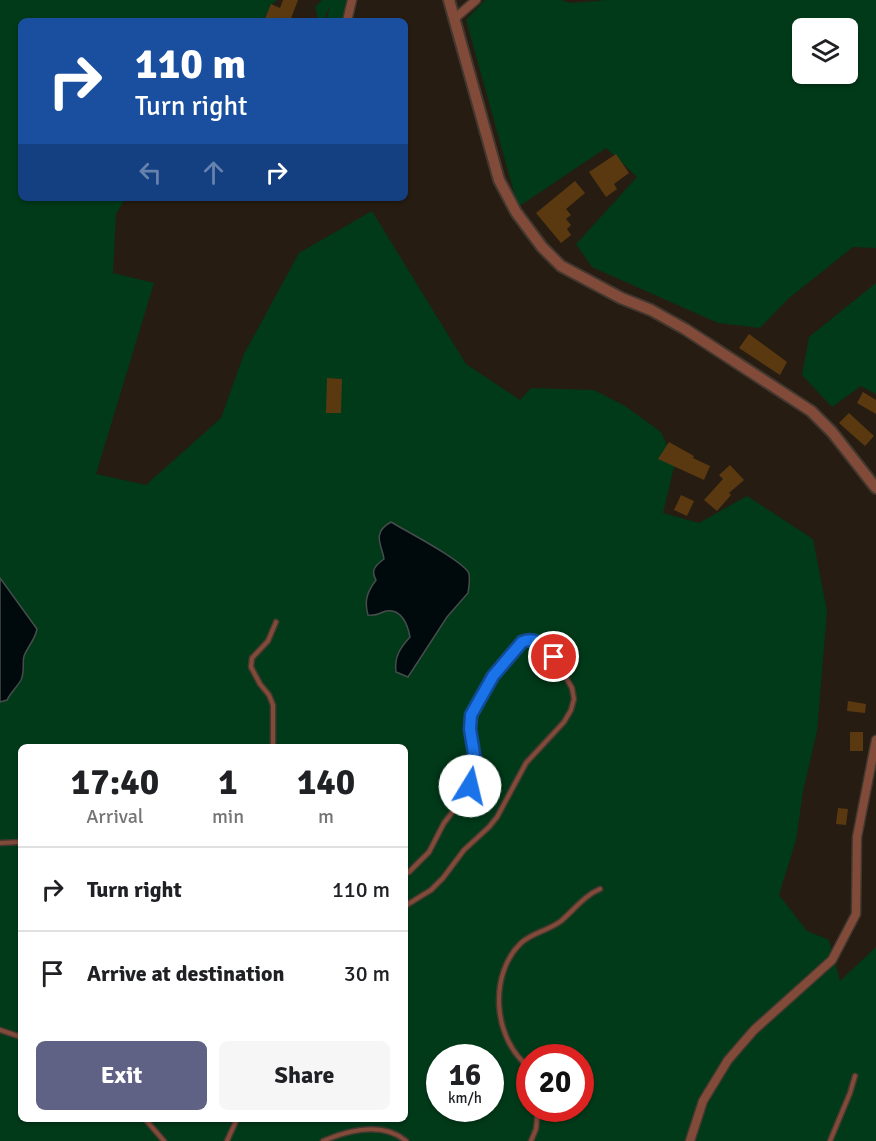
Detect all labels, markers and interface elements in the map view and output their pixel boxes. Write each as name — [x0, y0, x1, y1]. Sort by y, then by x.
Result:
map controls — [792, 18, 858, 84]
button: layers — [792, 18, 858, 84]
text: 110 m — [135, 39, 246, 90]
icon: right — [36, 42, 114, 120]
text: Turn right — [135, 90, 248, 123]
icon: left — [134, 156, 167, 189]
icon: ahead — [197, 156, 230, 189]
icon: right — [260, 156, 293, 189]
pin — [528, 631, 579, 682]
icon: arrive — [537, 640, 570, 673]
position arrow — [438, 754, 502, 818]
text: 17:40 — [71, 760, 159, 805]
text: 1 — [218, 760, 238, 805]
text: 140 — [297, 760, 355, 805]
text: Arrival — [86, 804, 144, 829]
text: min — [212, 804, 244, 829]
text: m — [318, 804, 334, 829]
icon: right — [36, 873, 69, 906]
text: Turn right — [87, 876, 182, 903]
text: 110 m — [332, 876, 390, 903]
icon: arrive — [36, 957, 69, 990]
text: Arrive at destination — [87, 960, 284, 987]
text: 30 m — [344, 960, 390, 987]
button: Exit — [36, 1041, 207, 1110]
button: Share — [219, 1041, 390, 1110]
speed limit sign: 20 — [516, 1044, 594, 1122]
text: 16 — [449, 1057, 481, 1094]
text: km/h — [448, 1089, 482, 1107]

